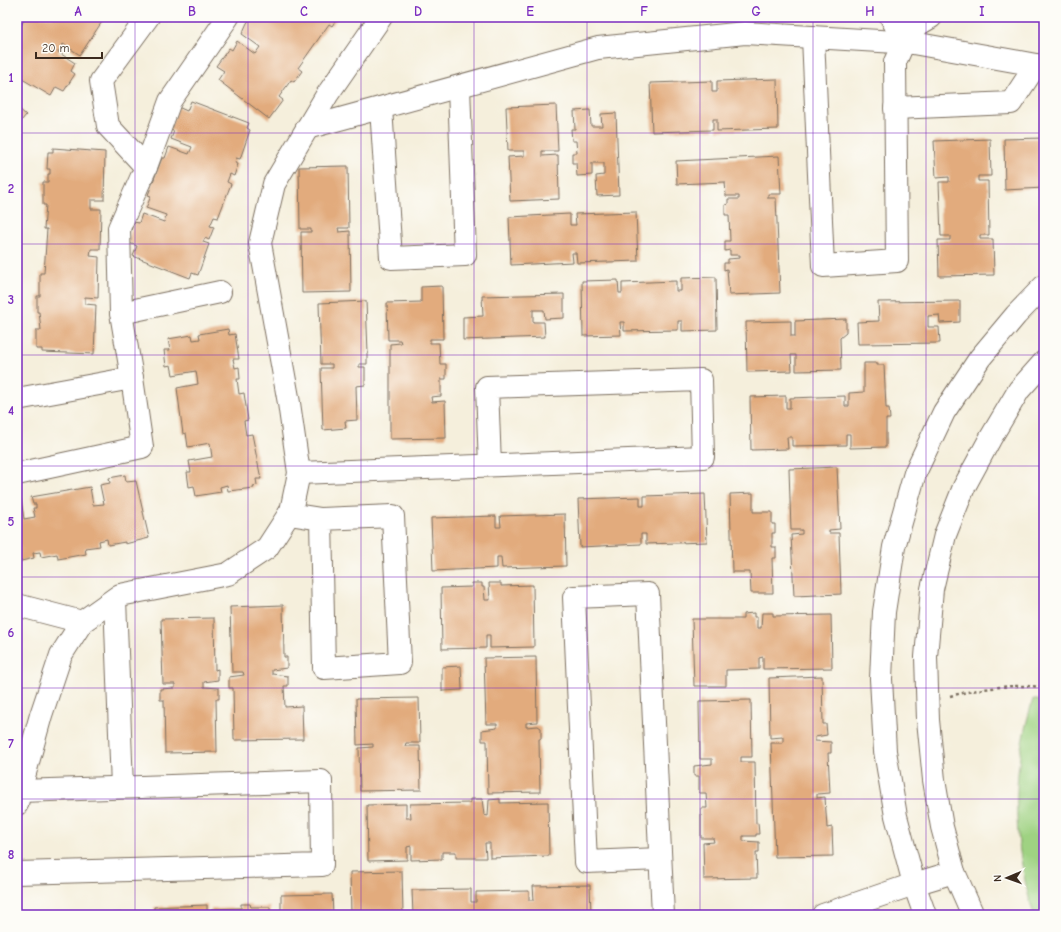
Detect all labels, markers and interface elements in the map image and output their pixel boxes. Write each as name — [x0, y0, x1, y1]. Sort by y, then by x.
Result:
text: A — [74, 4, 82, 19]
text: B — [188, 4, 196, 19]
text: C — [300, 4, 308, 19]
text: D — [414, 4, 422, 19]
text: E — [526, 4, 534, 19]
text: F — [640, 4, 648, 19]
text: G — [751, 4, 761, 19]
text: H — [865, 4, 875, 19]
text: I — [979, 4, 985, 19]
scale bar — [36, 34, 102, 60]
text: 20 m — [42, 41, 70, 55]
text: 1 — [8, 70, 14, 85]
text: 2 — [8, 181, 14, 196]
text: 3 — [8, 292, 14, 307]
text: 4 — [8, 403, 14, 418]
text: 5 — [8, 514, 15, 529]
text: 6 — [8, 625, 15, 640]
text: 7 — [8, 736, 14, 751]
text: 8 — [8, 847, 14, 862]
north arrow — [987, 858, 1027, 898]
text: N — [991, 875, 1004, 882]

